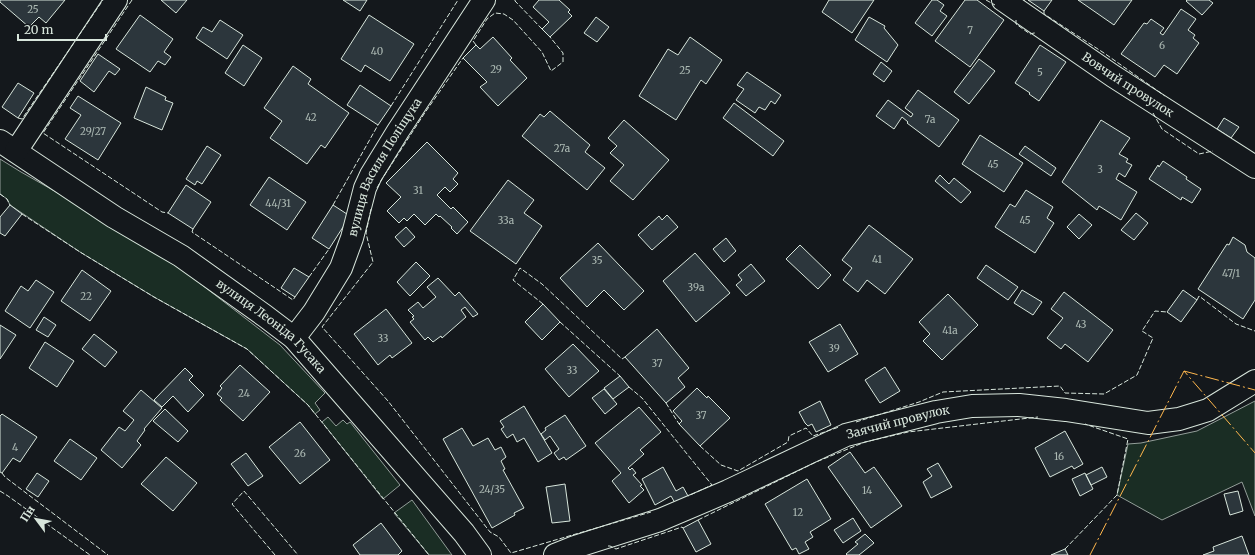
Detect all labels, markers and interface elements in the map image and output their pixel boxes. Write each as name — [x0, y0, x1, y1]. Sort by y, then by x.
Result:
house number: 25 — [27, 3, 39, 16]
scale bar — [18, 16, 106, 42]
text: 20 m — [24, 22, 53, 37]
house number: 7 — [967, 24, 973, 37]
house number: 6 — [1159, 39, 1165, 52]
house number: 40 — [371, 45, 383, 58]
street label: Вовчий провулок — [1079, 49, 1177, 120]
house number: 29 — [490, 63, 502, 76]
house number: 25 — [679, 64, 691, 77]
house number: 5 — [1037, 66, 1043, 79]
street label: вулиця Василя Поліщука — [345, 95, 425, 238]
house number: 42 — [305, 111, 317, 124]
house number: 7а — [925, 113, 936, 126]
house number: 29/27 — [80, 125, 106, 138]
house number: 27а — [554, 142, 571, 155]
house number: 45 — [987, 158, 999, 171]
house number: 3 — [1097, 163, 1103, 176]
house number: 31 — [413, 184, 423, 197]
house number: 44/31 — [265, 197, 291, 210]
house number: 33а — [498, 214, 515, 227]
house number: 45 — [1019, 214, 1031, 227]
house number: 41 — [872, 253, 882, 266]
house number: 35 — [591, 254, 603, 267]
house number: 47/1 — [1222, 267, 1240, 280]
street label: вулиця Леоніда Гусака — [213, 276, 330, 377]
house number: 39а — [688, 281, 705, 294]
house number: 22 — [80, 290, 92, 303]
house number: 43 — [1075, 318, 1087, 331]
house number: 41а — [942, 324, 958, 337]
house number: 33 — [378, 332, 389, 345]
house number: 39 — [828, 342, 840, 355]
house number: 37 — [651, 357, 663, 370]
house number: 33 — [567, 364, 578, 377]
house number: 24 — [238, 387, 250, 400]
street label: Заячий провулок — [845, 402, 951, 442]
house number: 37 — [695, 409, 707, 422]
house number: 4 — [12, 441, 18, 454]
house number: 26 — [294, 447, 306, 460]
house number: 16 — [1054, 450, 1064, 463]
house number: 24/35 — [479, 483, 505, 496]
house number: 14 — [862, 484, 872, 497]
north arrow — [16, 499, 56, 539]
text: Пн — [17, 503, 38, 524]
house number: 12 — [793, 506, 803, 519]

